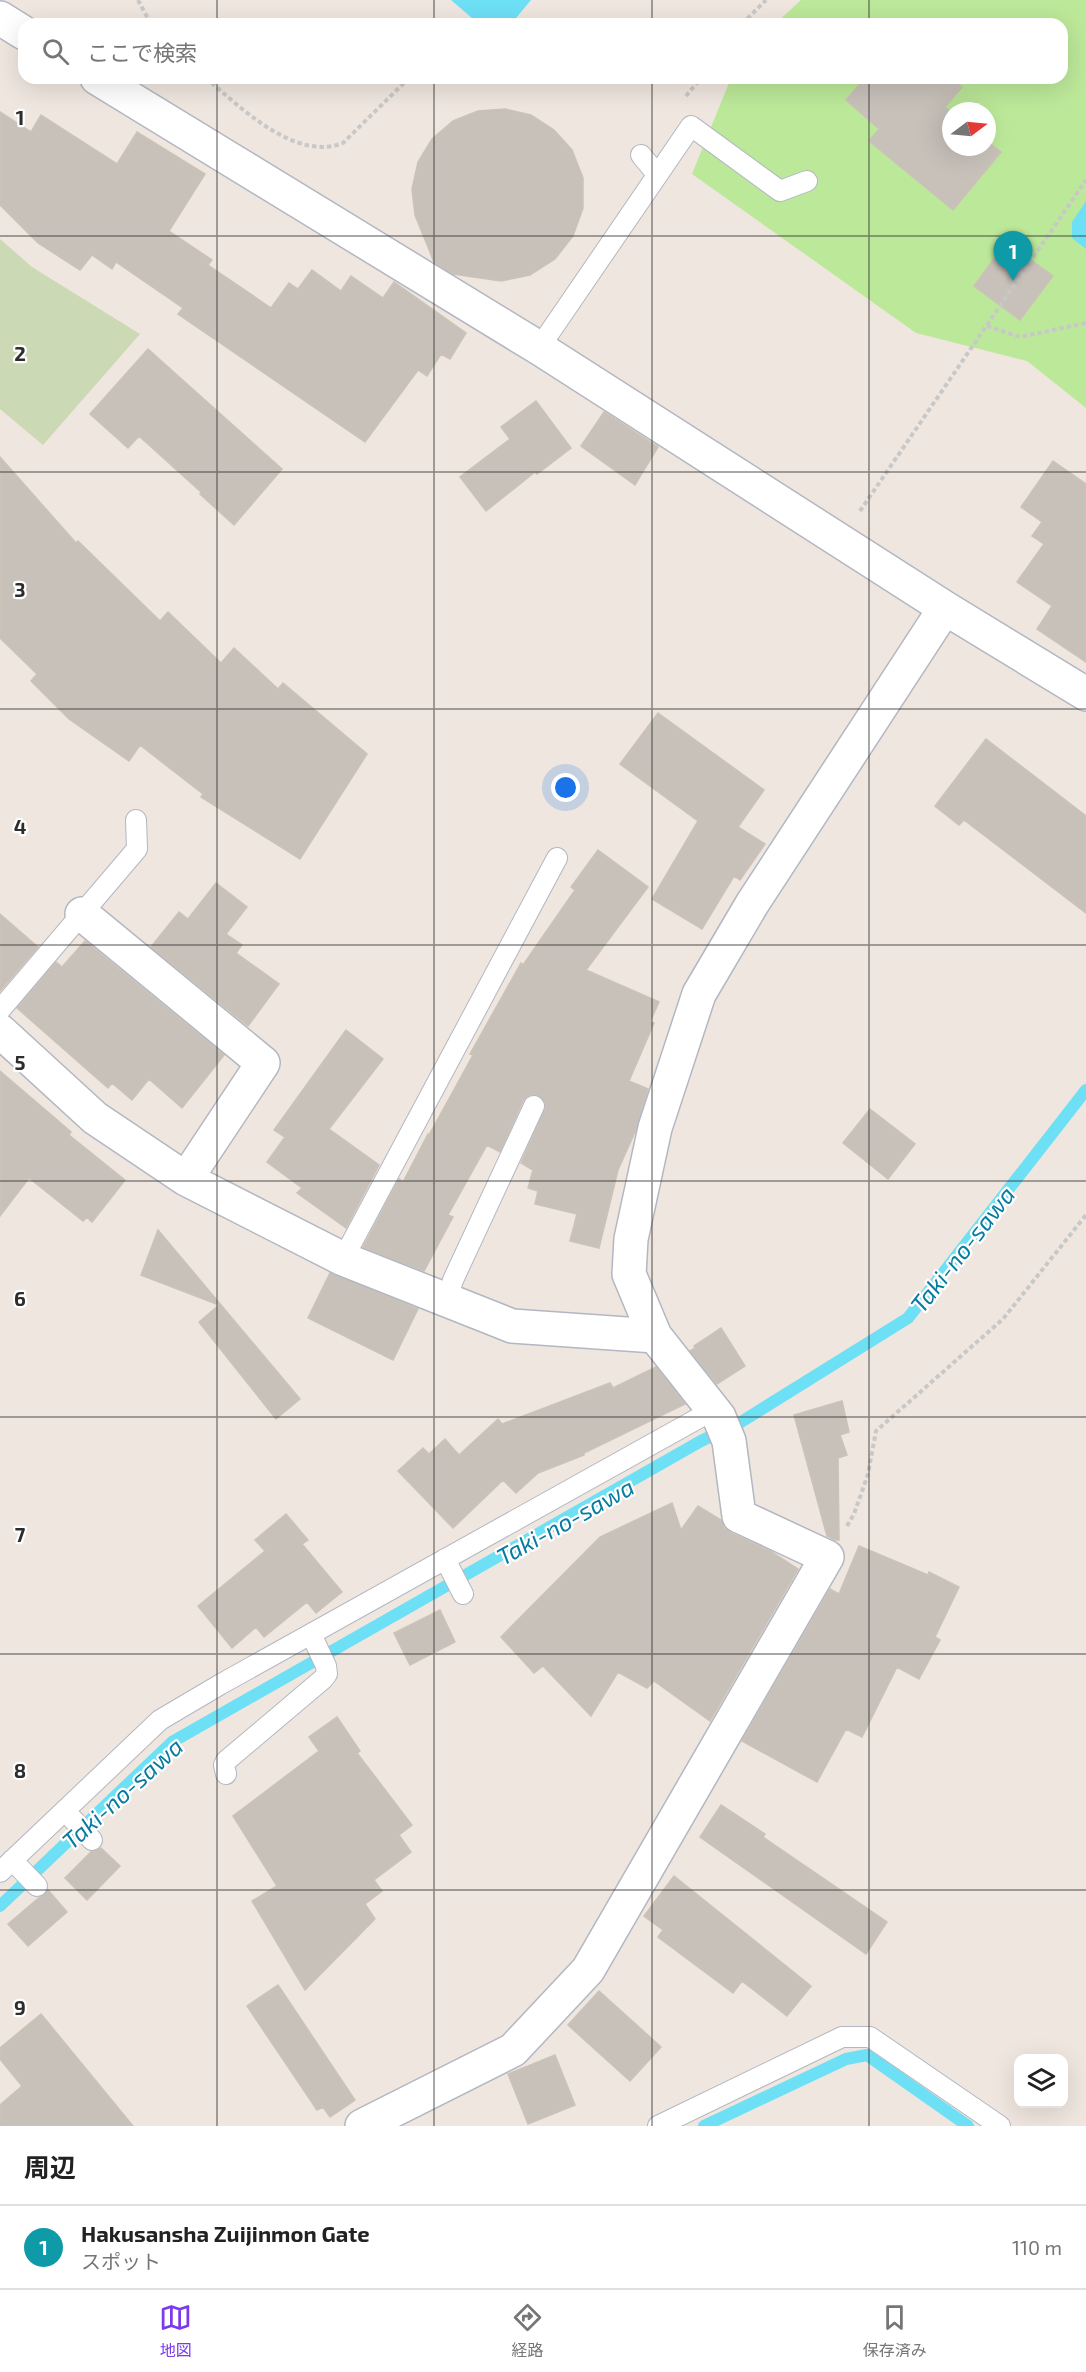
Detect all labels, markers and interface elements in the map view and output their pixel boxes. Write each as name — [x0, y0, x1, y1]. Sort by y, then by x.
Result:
search box — [18, 18, 1068, 84]
icon: search — [39, 35, 72, 68]
text: ここで検索 — [87, 39, 197, 65]
north arrow — [942, 102, 996, 156]
text: 1 — [16, 105, 24, 129]
pin: 1 — [994, 232, 1032, 281]
text: 2 — [14, 341, 26, 365]
text: 3 — [14, 577, 26, 601]
your location — [551, 773, 580, 802]
text: 4 — [14, 814, 27, 838]
text: 5 — [14, 1050, 26, 1074]
water label: Taki-no-sawa — [904, 1180, 1020, 1318]
text: 6 — [14, 1286, 26, 1310]
water label: Taki-no-sawa — [491, 1471, 639, 1571]
text: 7 — [15, 1522, 26, 1546]
water label: Taki-no-sawa — [56, 1731, 188, 1855]
text: 8 — [14, 1758, 26, 1782]
text: 9 — [14, 1995, 26, 2019]
map controls — [1014, 2054, 1068, 2108]
button: layers — [1014, 2054, 1068, 2108]
text: 周辺 — [24, 2151, 76, 2182]
text: Hakusansha Zuijinmon Gate — [81, 2220, 370, 2246]
text: 1 — [39, 2235, 48, 2259]
text: 110 m — [1012, 2235, 1062, 2259]
text: スポット — [81, 2249, 161, 2273]
tab: 地図 — [159, 2301, 192, 2361]
tab: 経路 — [511, 2301, 544, 2361]
tab: 保存済み — [863, 2301, 927, 2361]

